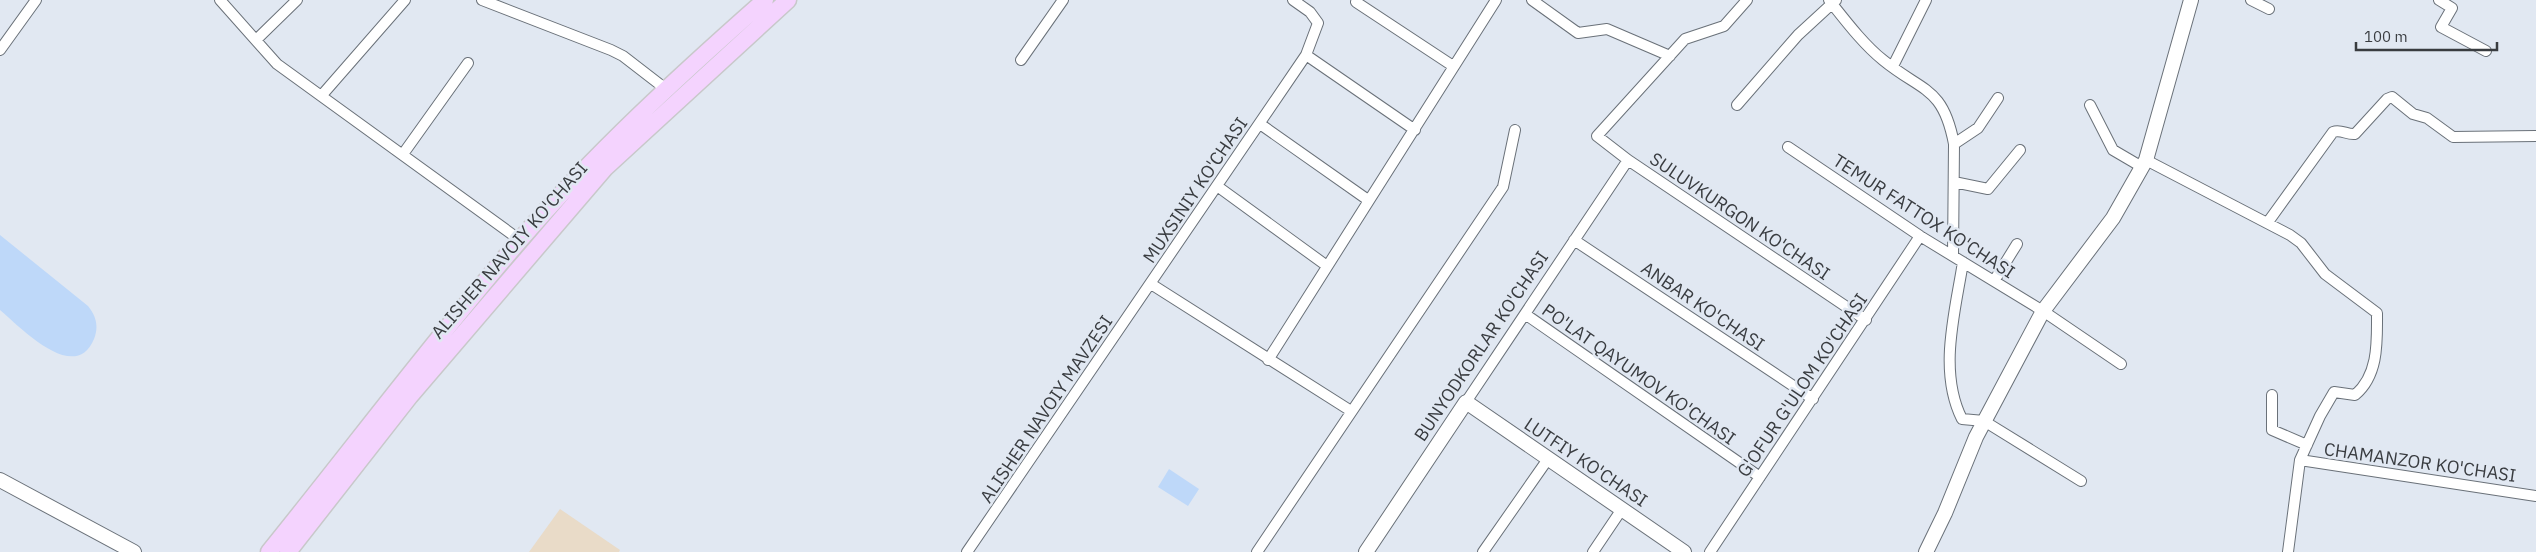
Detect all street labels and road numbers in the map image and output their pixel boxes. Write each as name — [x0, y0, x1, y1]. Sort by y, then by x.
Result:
street label: MUXSINIY KO'CHASI — [1138, 113, 1252, 267]
street label: SULUVKURGON KO'CHASI — [1646, 147, 1834, 285]
street label: TEMUR FATTOX KO'CHASI — [1829, 149, 2019, 283]
street label: ALISHER NAVOIY KO'CHASI — [426, 157, 592, 343]
street label: BUNYODKORLAR KO'CHASI — [1409, 247, 1553, 445]
street label: ANBAR KO'CHASI — [1637, 256, 1769, 356]
street label: G'OFUR G'ULOM KO'CHASI — [1732, 289, 1872, 481]
street label: PO'LAT QAYUMOV KO'CHASI — [1538, 298, 1740, 450]
street label: ALISHER NAVOIY MAVZESI — [975, 311, 1117, 507]
street label: LUTFIY KO'CHASI — [1520, 412, 1652, 512]
street label: CHAMANZOR KO'CHASI — [2322, 437, 2518, 487]

